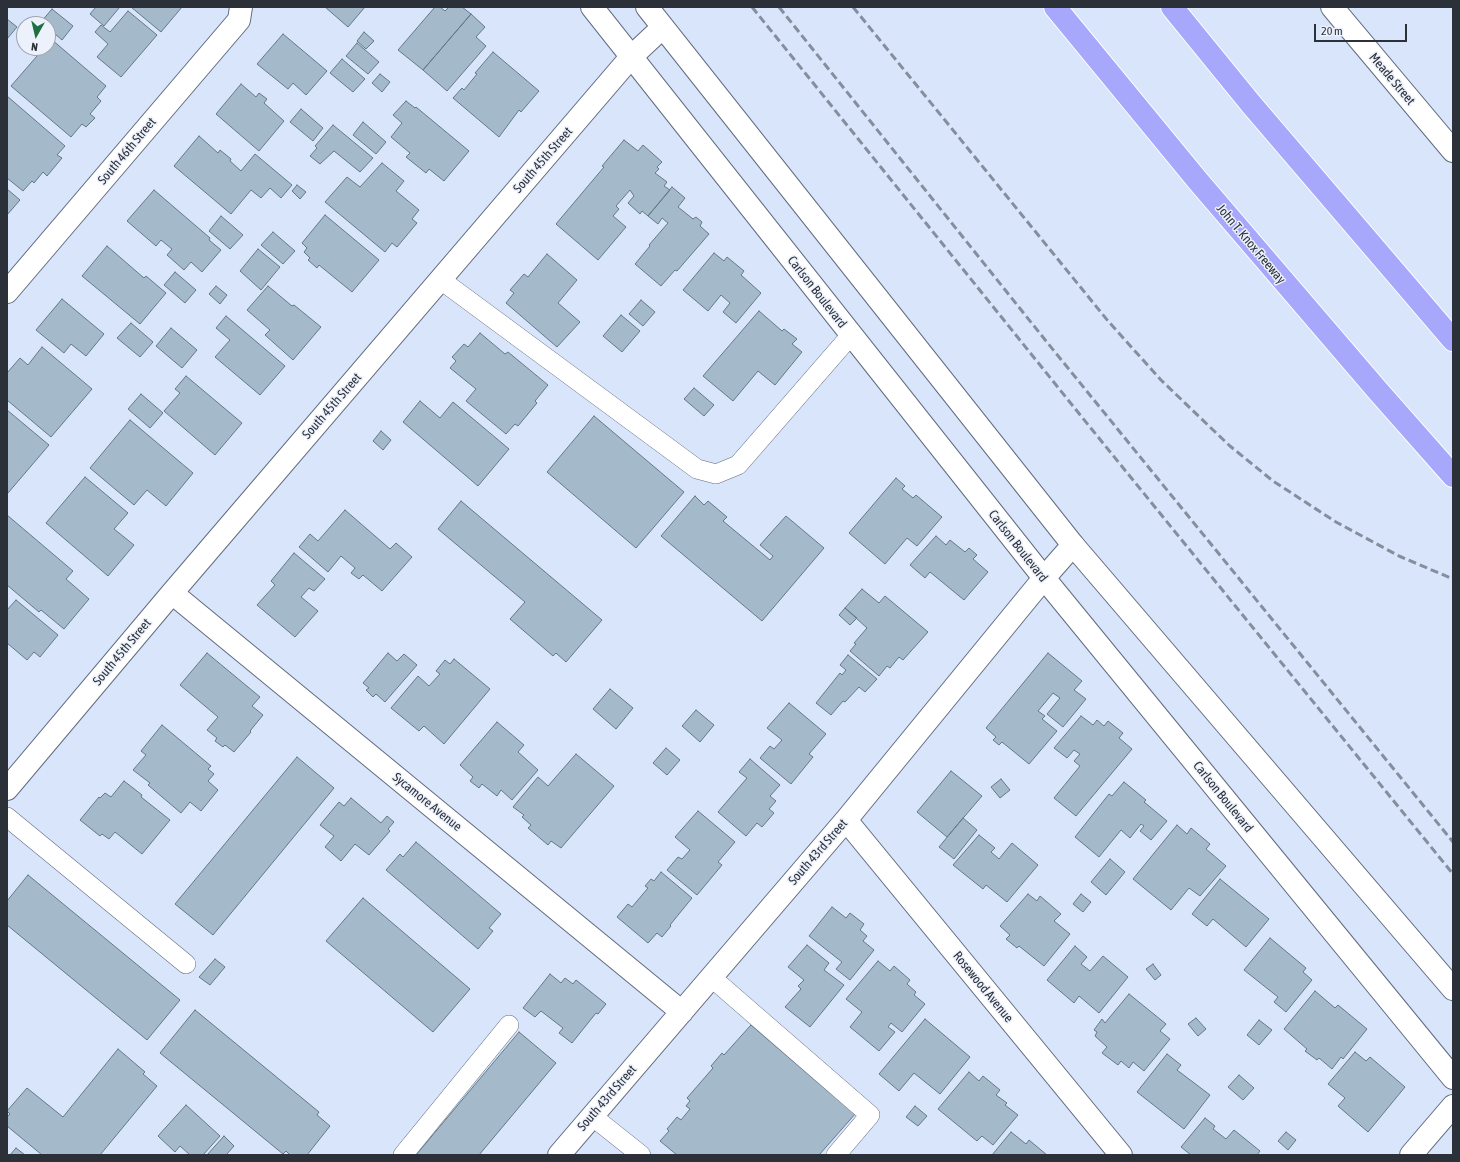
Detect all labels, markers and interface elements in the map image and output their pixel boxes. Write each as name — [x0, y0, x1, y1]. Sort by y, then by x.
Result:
north arrow — [16, 16, 56, 56]
scale bar — [1316, 16, 1409, 42]
text: 20 m — [1321, 24, 1343, 38]
text: N — [30, 40, 39, 53]
street label: Meade Street — [1366, 50, 1418, 108]
street label: South 46th Street — [95, 114, 159, 188]
street label: South 45th Street — [510, 124, 576, 196]
street label: John T. Knox Freeway — [1213, 201, 1289, 287]
street label: Carlson Boulevard — [784, 253, 850, 331]
street label: South 45th Street — [299, 370, 365, 442]
street label: Carlson Boulevard — [985, 507, 1051, 585]
street label: South 45th Street — [90, 615, 154, 689]
street label: Carlson Boulevard — [1190, 758, 1256, 836]
street label: Sycamore Avenue — [389, 769, 465, 835]
street label: South 43rd Street — [785, 816, 851, 888]
street label: Rosewood Avenue — [950, 948, 1016, 1026]
street label: South 43rd Street — [574, 1062, 640, 1134]

